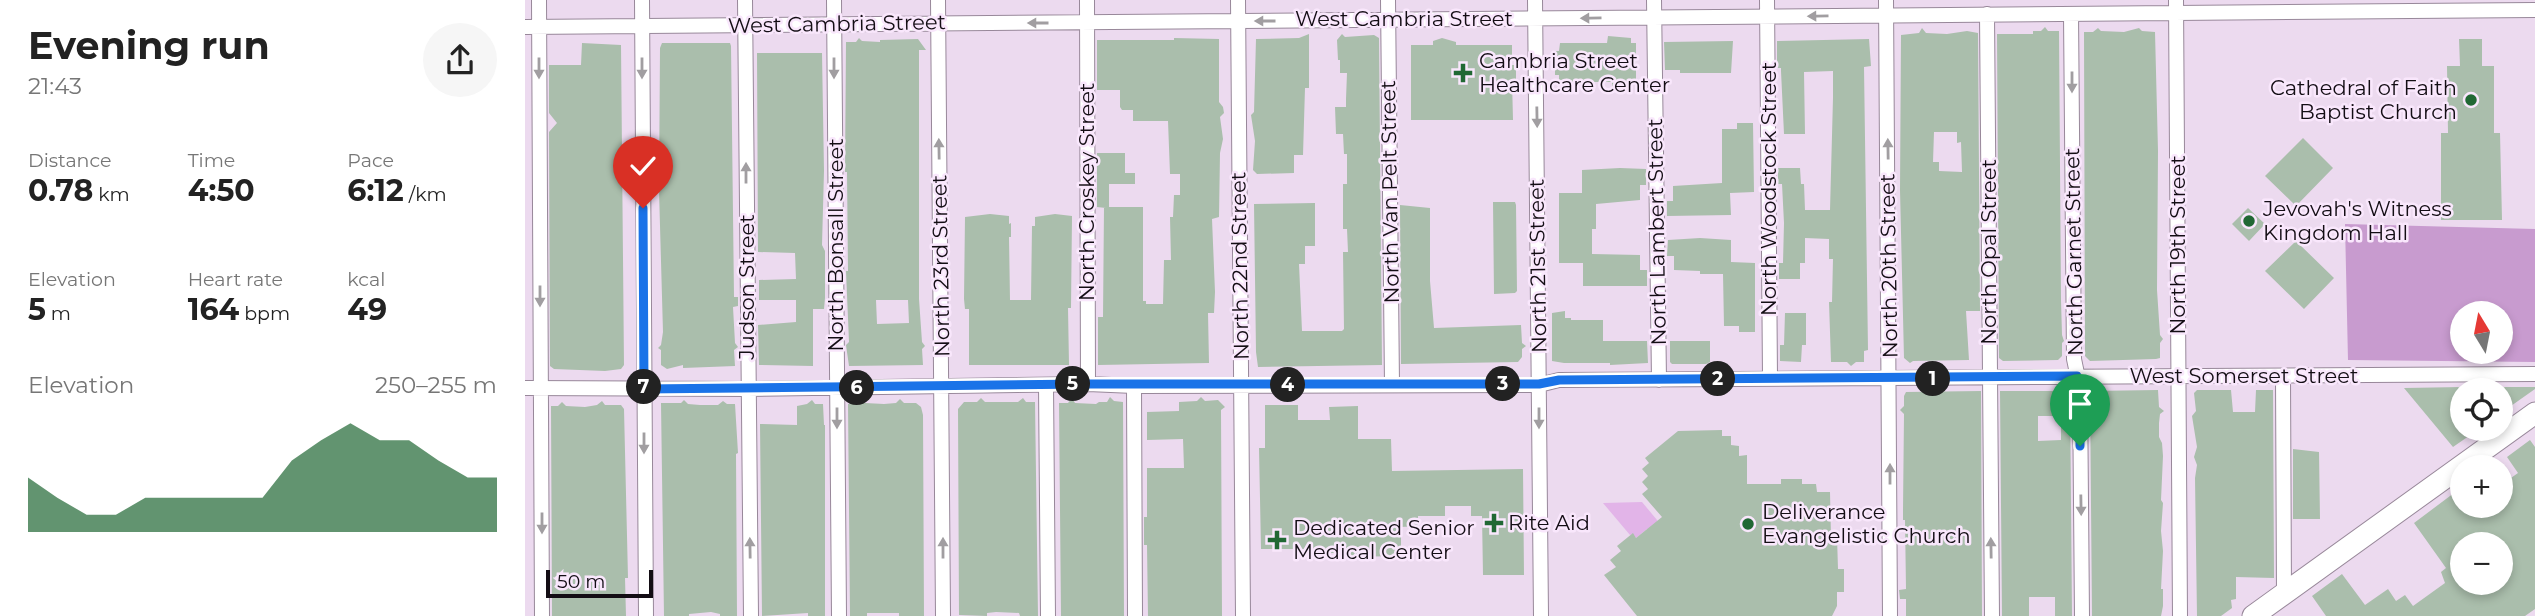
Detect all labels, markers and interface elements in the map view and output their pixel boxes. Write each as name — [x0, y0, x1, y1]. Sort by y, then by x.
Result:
street label: West Cambria Street — [1295, 6, 1513, 31]
street label: West Cambria Street — [728, 9, 946, 38]
one-way arrow — [1807, 10, 1829, 22]
one-way arrow — [1579, 12, 1601, 24]
one-way arrow — [1254, 15, 1276, 26]
one-way arrow — [1026, 17, 1048, 28]
text: Evening run — [28, 22, 270, 69]
button: share — [423, 23, 497, 97]
place label: Cambria Street Healthcare Center — [1479, 48, 1670, 97]
one-way arrow — [533, 57, 544, 79]
one-way arrow — [636, 57, 648, 79]
one-way arrow — [829, 57, 840, 79]
street label: North Woodstock Street — [1756, 62, 1781, 316]
marker: Cambria Street Healthcare Center — [1453, 63, 1473, 83]
one-way arrow — [2066, 71, 2078, 93]
text: 21:43 — [28, 72, 82, 100]
place label: Cathedral of Faith Baptist Church — [2270, 75, 2457, 124]
street label: North Van Pelt Street — [1375, 80, 1404, 304]
street label: North Croskey Street — [1074, 83, 1099, 301]
marker: Cathedral of Faith Baptist Church — [2463, 92, 2479, 108]
one-way arrow — [1531, 106, 1542, 128]
street label: North Lambert Street — [1642, 118, 1671, 346]
pin — [613, 136, 673, 208]
street label: North Bonsall Street — [823, 138, 848, 352]
one-way arrow — [934, 138, 945, 160]
one-way arrow — [1882, 138, 1894, 160]
icon: check — [624, 147, 662, 185]
street label: North Garnet Street — [2059, 148, 2088, 356]
text: Distance — [28, 149, 111, 172]
text: Time — [188, 149, 235, 172]
text: Pace — [347, 149, 394, 172]
street label: North 19th Street — [2165, 155, 2190, 335]
street label: North Opal Street — [1976, 159, 2001, 345]
one-way arrow — [740, 162, 752, 184]
text: 0.78 — [28, 172, 93, 209]
text: 4:50 — [188, 172, 255, 209]
text: 6:12 — [347, 172, 404, 209]
street label: North 22nd Street — [1225, 172, 1254, 360]
street label: North 20th Street — [1874, 173, 1903, 359]
street label: North 23rd Street — [926, 175, 955, 357]
street label: North 21st Street — [1523, 179, 1552, 353]
text: km — [93, 183, 130, 206]
text: /km — [404, 183, 447, 206]
place label: Jevovah's Witness Kingdom Hall — [2262, 196, 2452, 245]
marker: Jevovah's Witness Kingdom Hall — [2241, 213, 2257, 229]
street label: Judson Street — [734, 214, 759, 361]
text: Elevation — [28, 268, 116, 291]
text: Heart rate — [188, 268, 283, 291]
text: kcal — [347, 268, 385, 291]
one-way arrow — [534, 285, 546, 307]
text: 5 — [28, 291, 46, 328]
text: 164 — [188, 291, 239, 328]
text: 49 — [347, 291, 387, 328]
north arrow — [2450, 301, 2513, 364]
map controls — [2450, 301, 2513, 595]
text: m — [46, 302, 71, 325]
text: bpm — [239, 302, 290, 325]
pin: 2 — [1701, 362, 1735, 396]
pin: 1 — [1915, 362, 1951, 396]
street label: West Somerset Street — [2129, 363, 2359, 388]
pin: 5 — [1055, 366, 1091, 402]
pin: 3 — [1485, 366, 1521, 402]
text: 2 — [1712, 367, 1723, 390]
text: 1 — [1929, 367, 1936, 390]
pin: 4 — [1271, 368, 1305, 402]
pin: 7 — [627, 370, 661, 404]
pin: 6 — [839, 370, 875, 406]
text: Elevation — [28, 371, 134, 399]
text: 250–255 m — [375, 371, 497, 399]
text: 5 — [1067, 372, 1078, 395]
text: 3 — [1497, 372, 1508, 395]
text: 4 — [1281, 373, 1294, 396]
pin — [2050, 374, 2110, 446]
text: 7 — [638, 375, 649, 398]
text: 6 — [850, 376, 863, 399]
button: locate — [2450, 378, 2513, 441]
icon: arrive — [2061, 385, 2099, 423]
one-way arrow — [831, 407, 843, 429]
one-way arrow — [1534, 407, 1545, 429]
one-way arrow — [639, 432, 650, 454]
button: + — [2450, 455, 2513, 518]
one-way arrow — [1884, 463, 1896, 485]
one-way arrow — [2075, 494, 2087, 516]
place label: Deliverance Evangelistic Church — [1762, 499, 1971, 548]
place label: Rite Aid — [1508, 510, 1590, 535]
one-way arrow — [536, 512, 548, 534]
place label: Dedicated Senior Medical Center — [1293, 515, 1475, 564]
marker: Rite Aid — [1486, 515, 1502, 531]
marker: Deliverance Evangelistic Church — [1740, 516, 1756, 532]
marker: Dedicated Senior Medical Center — [1267, 530, 1287, 550]
button: − — [2450, 532, 2513, 595]
one-way arrow — [744, 537, 756, 559]
one-way arrow — [937, 537, 949, 559]
one-way arrow — [1985, 537, 1997, 559]
scale bar — [546, 567, 653, 599]
text: 50 m — [557, 570, 605, 593]

